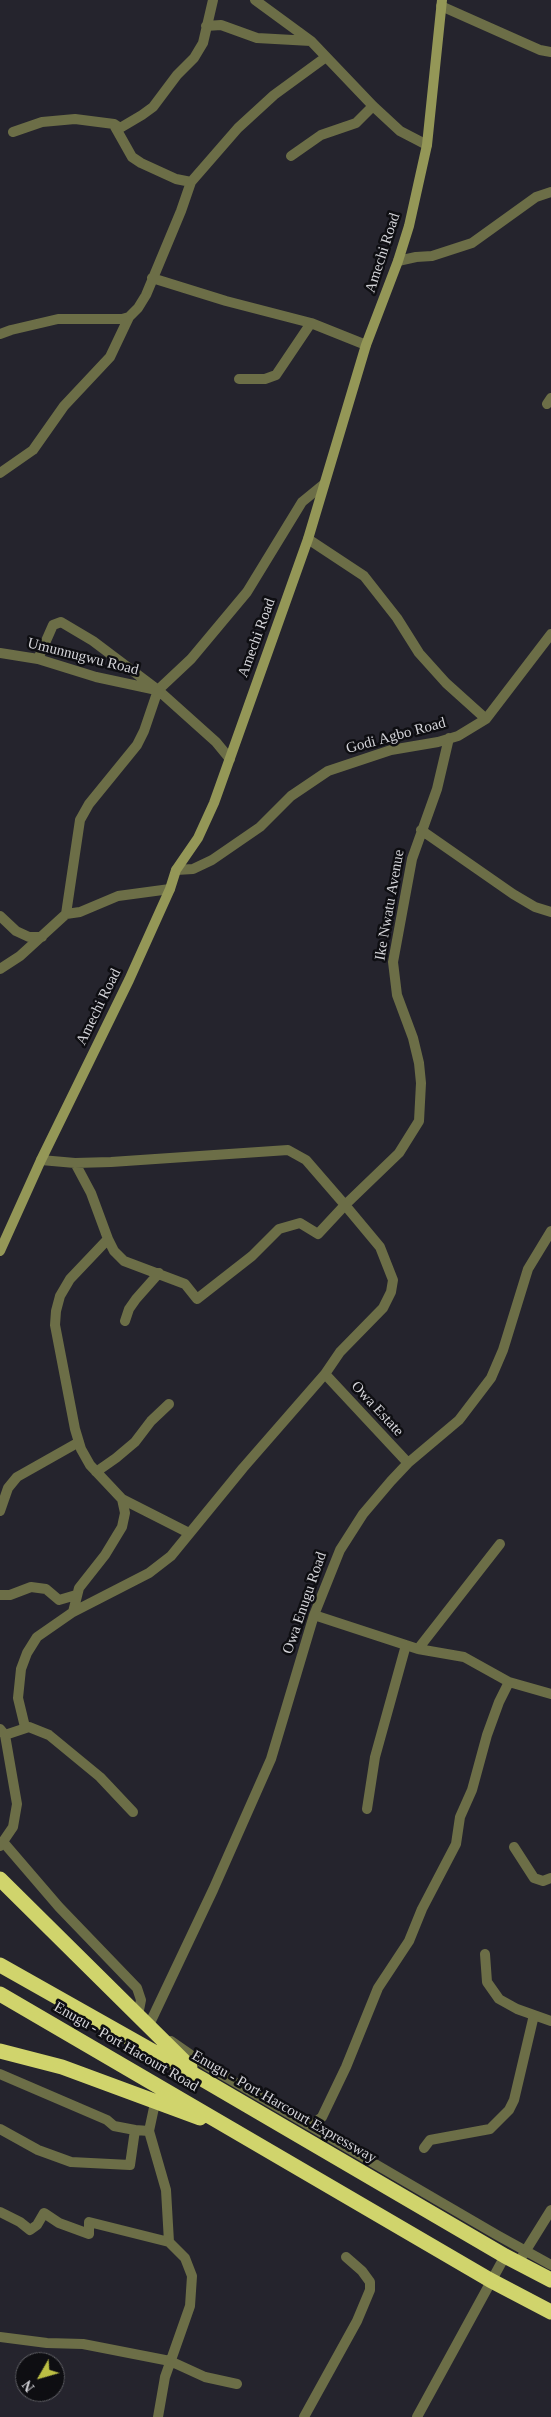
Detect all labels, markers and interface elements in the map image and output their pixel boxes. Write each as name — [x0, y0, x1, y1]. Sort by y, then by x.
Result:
street label: Amechi Road — [362, 211, 404, 295]
street label: Amechi Road — [234, 596, 280, 680]
street label: Umunnugwu Road — [26, 635, 140, 679]
street label: Godi Agbo Road — [344, 714, 448, 758]
street label: Ike Nwatu Avenue — [371, 848, 409, 962]
street label: Amechi Road — [73, 966, 125, 1048]
street label: Owa Estate — [347, 1378, 407, 1440]
street label: Owa Enugu Road — [279, 1550, 331, 1656]
street label: Enugu - Port Hacourt Road — [50, 1998, 202, 2096]
street label: Enugu - Port Harcourt Expressway — [189, 2047, 379, 2167]
north arrow — [15, 2352, 65, 2402]
text: N — [20, 2377, 38, 2395]

